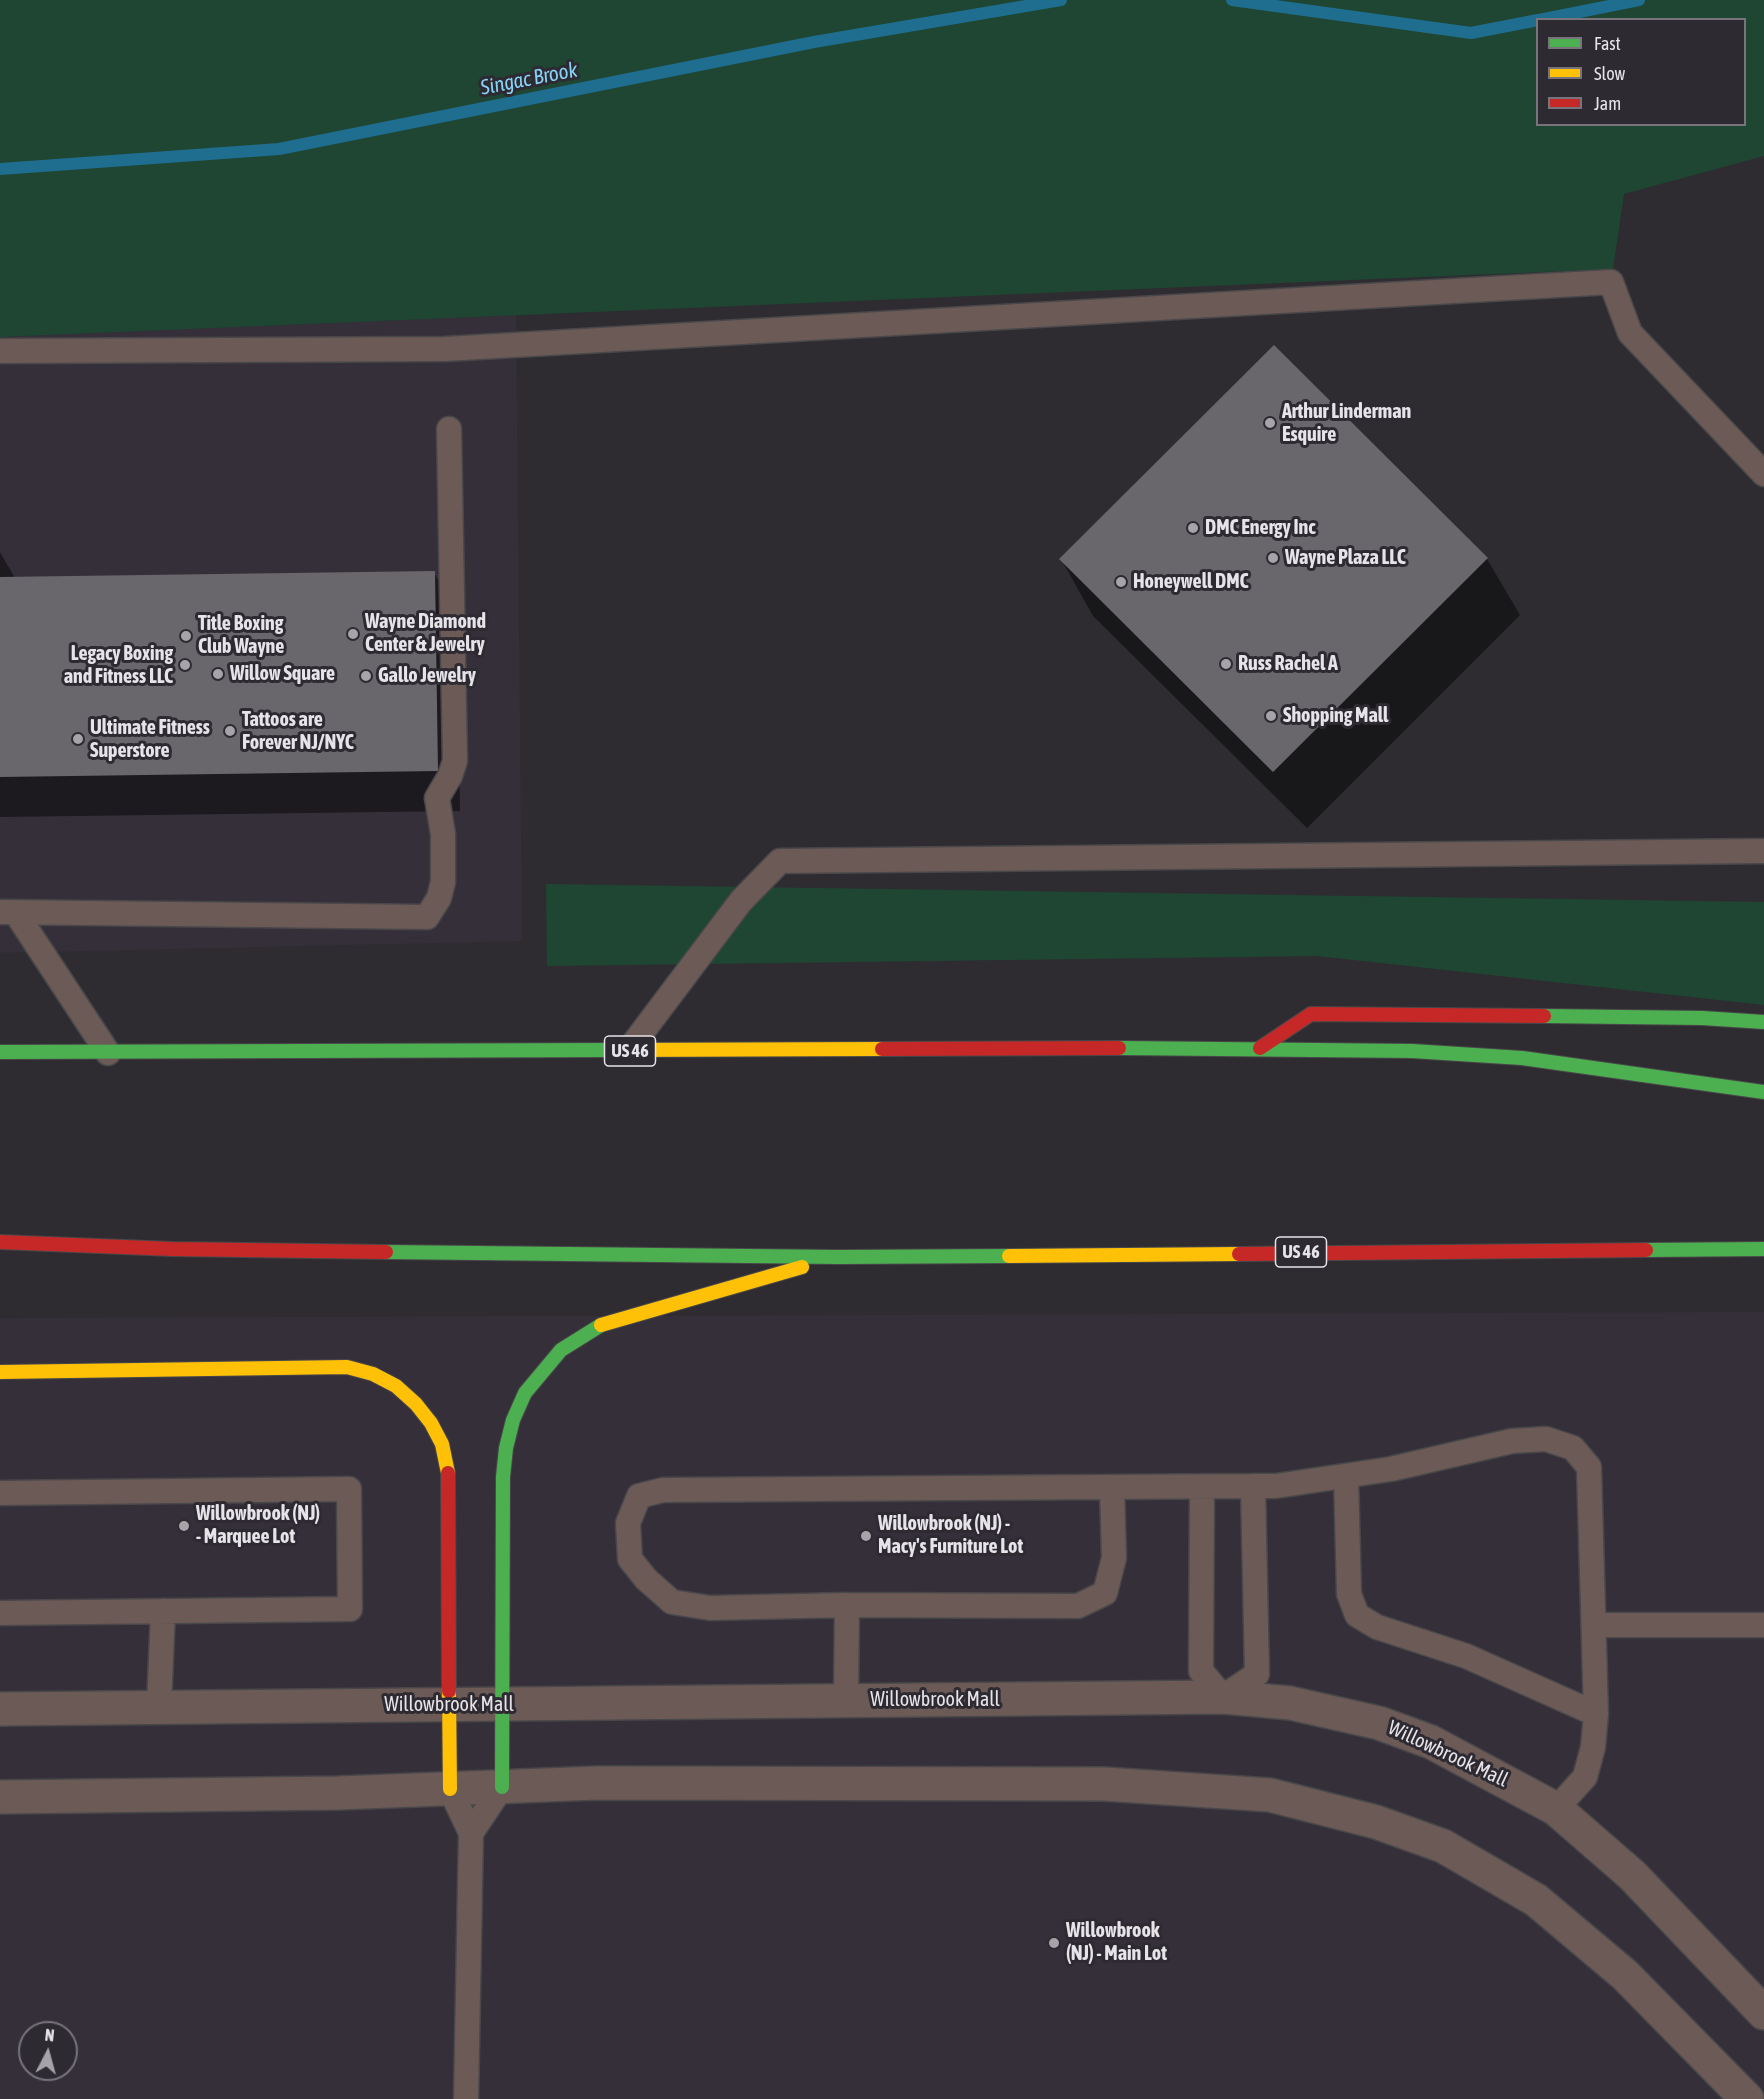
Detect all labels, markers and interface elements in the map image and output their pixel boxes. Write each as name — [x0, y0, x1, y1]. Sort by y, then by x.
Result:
legend — [1536, 18, 1746, 126]
text: Fast — [1594, 33, 1621, 54]
water label: Singac Brook — [478, 57, 580, 101]
text: Slow — [1594, 63, 1625, 84]
text: Jam — [1594, 93, 1621, 114]
place label: Arthur Linderman Esquire — [1282, 400, 1411, 447]
marker: Arthur Linderman Esquire — [1263, 416, 1277, 430]
place label: DMC Energy Inc — [1205, 516, 1316, 540]
marker: DMC Energy Inc — [1186, 521, 1200, 535]
place label: Wayne Plaza LLC — [1285, 546, 1406, 570]
marker: Wayne Plaza LLC — [1266, 551, 1280, 565]
place label: Honeywell DMC — [1133, 570, 1249, 594]
marker: Honeywell DMC — [1114, 575, 1128, 589]
place label: Wayne Diamond Center & Jewelry — [365, 610, 486, 657]
place label: Title Boxing Club Wayne — [198, 612, 284, 659]
marker: Wayne Diamond Center & Jewelry — [346, 627, 360, 641]
marker: Title Boxing Club Wayne — [179, 629, 193, 643]
place label: Legacy Boxing and Fitness LLC — [64, 642, 173, 689]
place label: Russ Rachel A — [1238, 652, 1338, 676]
marker: Russ Rachel A — [1219, 657, 1233, 671]
marker: Legacy Boxing and Fitness LLC — [178, 658, 192, 672]
place label: Willow Square — [230, 662, 335, 686]
place label: Gallo Jewelry — [378, 664, 476, 688]
marker: Willow Square — [211, 667, 225, 681]
marker: Gallo Jewelry — [359, 669, 373, 683]
place label: Shopping Mall — [1283, 704, 1388, 728]
place label: Tattoos are Forever NJ/NYC — [242, 708, 354, 755]
marker: Shopping Mall — [1264, 709, 1278, 723]
place label: Ultimate Fitness Superstore — [90, 716, 210, 763]
marker: Tattoos are Forever NJ/NYC — [223, 724, 237, 738]
marker: Ultimate Fitness Superstore — [71, 732, 85, 746]
road number: US 46 — [604, 1036, 656, 1066]
road number: US 46 — [1276, 1237, 1326, 1267]
place label: Willowbrook (NJ) - Marquee Lot — [196, 1502, 320, 1549]
place label: Willowbrook (NJ) - Macy's Furniture Lot — [878, 1512, 1023, 1559]
marker: Willowbrook (NJ) - Marquee Lot — [177, 1519, 191, 1533]
marker: Willowbrook (NJ) - Macy's Furniture Lot — [859, 1529, 873, 1543]
street label: Willowbrook Mall — [870, 1688, 1000, 1712]
street label: Willowbrook Mall — [384, 1693, 514, 1717]
street label: Willowbrook Mall — [1384, 1716, 1512, 1792]
place label: Willowbrook (NJ) - Main Lot — [1066, 1919, 1167, 1966]
marker: Willowbrook (NJ) - Main Lot — [1047, 1936, 1061, 1950]
north arrow — [18, 2021, 78, 2081]
text: N — [44, 2026, 55, 2045]

